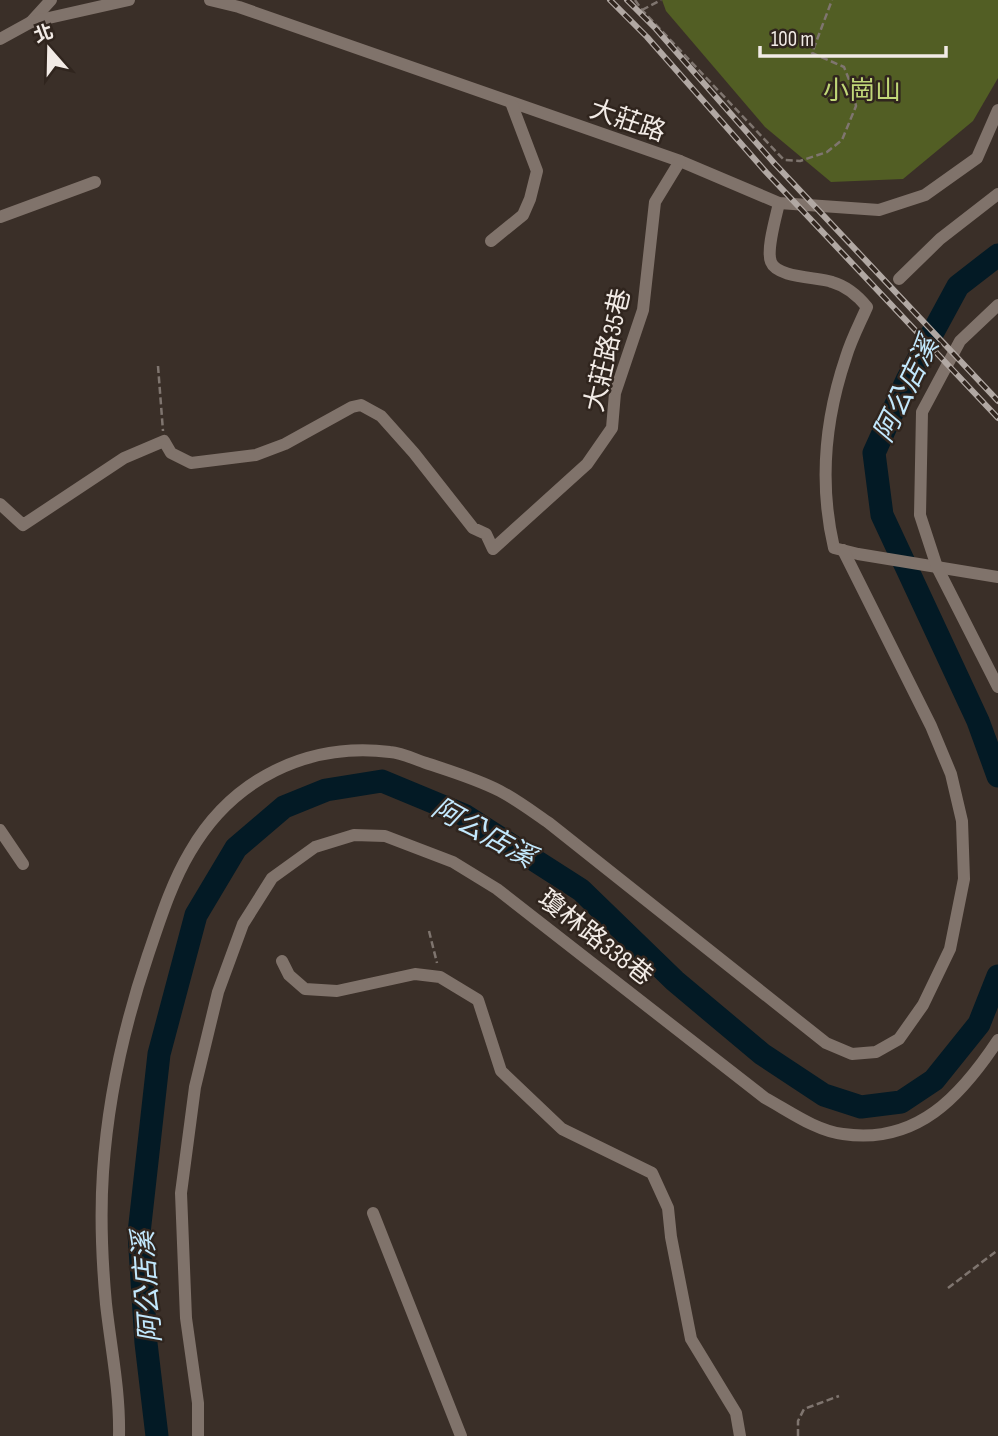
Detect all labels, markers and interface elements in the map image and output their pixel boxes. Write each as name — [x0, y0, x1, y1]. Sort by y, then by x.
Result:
north arrow — [14, 14, 84, 84]
scale bar — [760, 14, 946, 58]
text: 北 — [31, 20, 57, 48]
text: 100 m — [771, 27, 814, 52]
park label: 小崗山 — [823, 76, 901, 107]
street label: 大莊路 — [586, 94, 669, 149]
street label: 大莊路35巷 — [579, 286, 638, 415]
water label: 阿公店溪 — [867, 329, 947, 447]
water label: 阿公店溪 — [426, 792, 544, 877]
street label: 瓊林路338巷 — [531, 884, 659, 993]
water label: 阿公店溪 — [127, 1226, 168, 1344]

